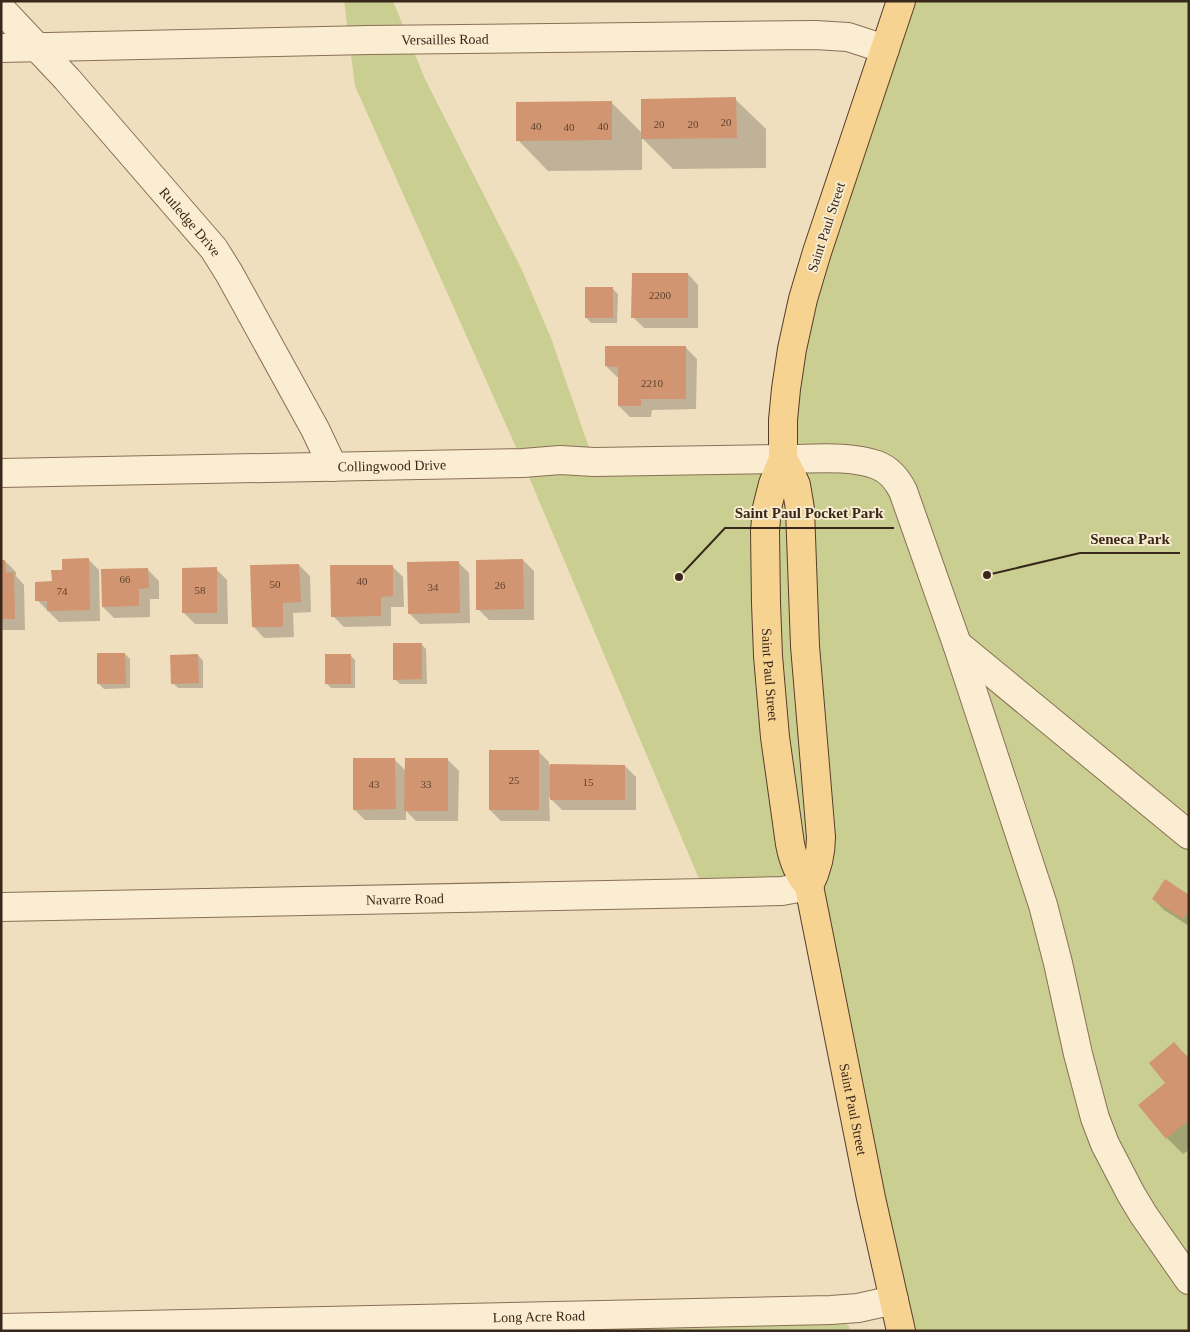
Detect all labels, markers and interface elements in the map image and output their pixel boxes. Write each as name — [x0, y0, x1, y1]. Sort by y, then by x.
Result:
street label: Versailles Road — [401, 32, 489, 48]
house number: 20 — [721, 116, 732, 128]
house number: 20 — [654, 118, 665, 130]
house number: 20 — [688, 118, 699, 130]
house number: 40 — [531, 120, 542, 132]
house number: 40 — [598, 120, 609, 132]
house number: 40 — [564, 121, 575, 133]
street label: Saint Paul Street — [805, 180, 848, 274]
street label: Rutledge Drive — [156, 185, 224, 259]
house number: 2200 — [649, 289, 672, 301]
house number: 2210 — [641, 377, 664, 389]
street label: Collingwood Drive — [338, 457, 446, 475]
callout: Saint Paul Pocket Park — [725, 498, 894, 528]
text: Saint Paul Pocket Park — [735, 505, 884, 521]
callout: Seneca Park — [1080, 523, 1180, 553]
text: Seneca Park — [1090, 531, 1170, 547]
house number: 66 — [120, 573, 131, 585]
house number: 40 — [357, 575, 368, 587]
house number: 50 — [270, 578, 281, 590]
house number: 26 — [495, 579, 506, 591]
house number: 34 — [428, 581, 439, 593]
house number: 58 — [195, 584, 206, 596]
house number: 74 — [57, 585, 68, 597]
street label: Saint Paul Street — [759, 628, 781, 722]
house number: 25 — [509, 774, 520, 786]
house number: 15 — [583, 776, 594, 788]
house number: 43 — [369, 778, 380, 790]
house number: 33 — [421, 778, 432, 790]
street label: Navarre Road — [366, 891, 444, 908]
street label: Saint Paul Street — [836, 1062, 869, 1157]
street label: Long Acre Road — [492, 1308, 585, 1325]

